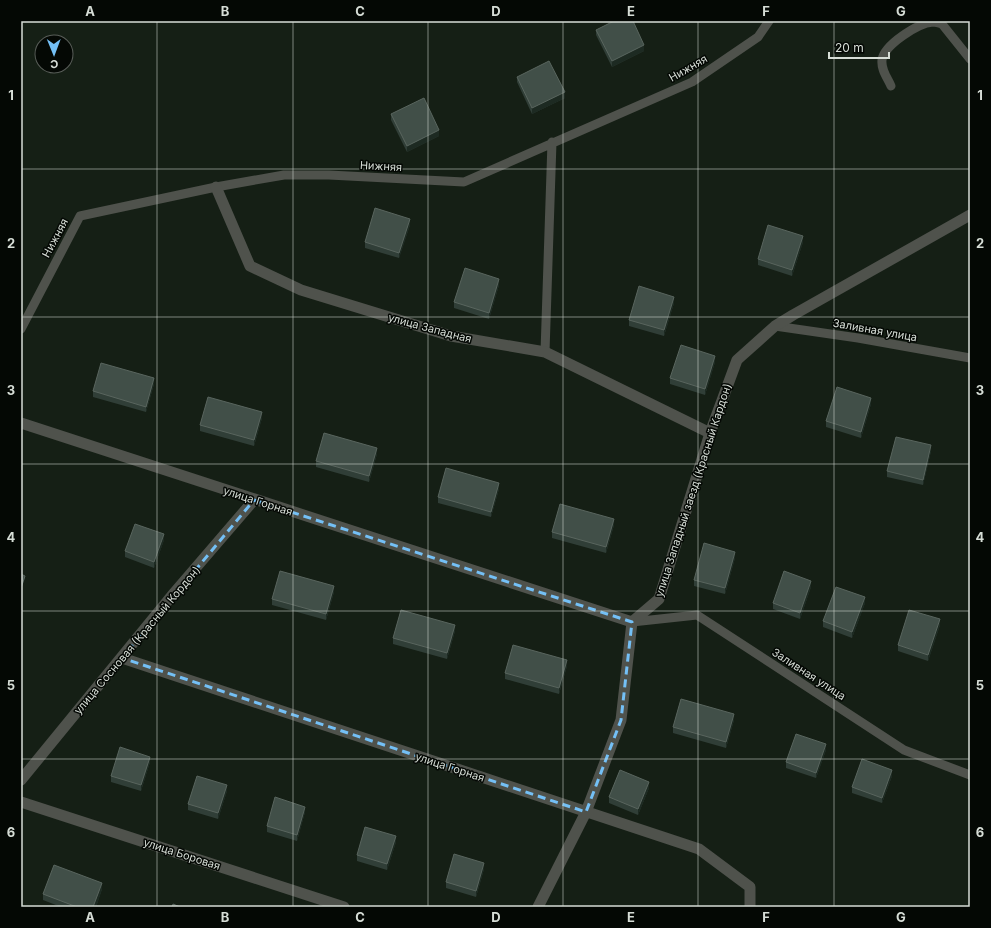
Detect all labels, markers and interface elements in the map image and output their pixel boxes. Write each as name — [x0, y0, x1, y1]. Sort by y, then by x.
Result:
text: A — [85, 3, 95, 19]
text: B — [221, 3, 230, 19]
text: C — [355, 3, 365, 19]
text: D — [491, 3, 501, 19]
text: E — [627, 3, 635, 19]
text: F — [762, 3, 770, 19]
text: G — [896, 3, 906, 19]
north arrow — [34, 34, 74, 74]
scale bar — [829, 34, 889, 60]
text: 20 m — [835, 40, 864, 55]
street label: Нижняя — [666, 51, 710, 85]
text: С — [50, 57, 58, 71]
text: 1 — [8, 87, 14, 103]
text: 1 — [977, 87, 983, 103]
street label: Нижняя — [360, 158, 402, 174]
street label: Нижняя — [39, 216, 71, 260]
text: 2 — [7, 235, 15, 251]
text: 2 — [976, 235, 984, 251]
street label: улица Западная — [387, 310, 473, 346]
street label: Заливная улица — [832, 316, 918, 344]
street label: улица Западный заезд (Красный Кардон) — [652, 381, 734, 599]
text: 3 — [7, 382, 15, 398]
text: 3 — [976, 382, 984, 398]
street label: улица Горная — [222, 483, 294, 519]
text: 4 — [7, 529, 16, 545]
text: 4 — [976, 529, 985, 545]
street label: улица Сосновая (Красный Кордон) — [71, 563, 203, 717]
street label: Заливная улица — [769, 645, 849, 703]
text: 5 — [7, 677, 15, 693]
text: 5 — [976, 677, 984, 693]
street label: улица Горная — [414, 749, 486, 785]
text: 6 — [7, 824, 15, 840]
text: 6 — [976, 824, 984, 840]
street label: улица Боровая — [142, 835, 222, 873]
text: A — [85, 909, 95, 925]
text: B — [221, 909, 230, 925]
text: C — [355, 909, 365, 925]
text: D — [491, 909, 501, 925]
text: E — [627, 909, 635, 925]
text: F — [762, 909, 770, 925]
text: G — [896, 909, 906, 925]

